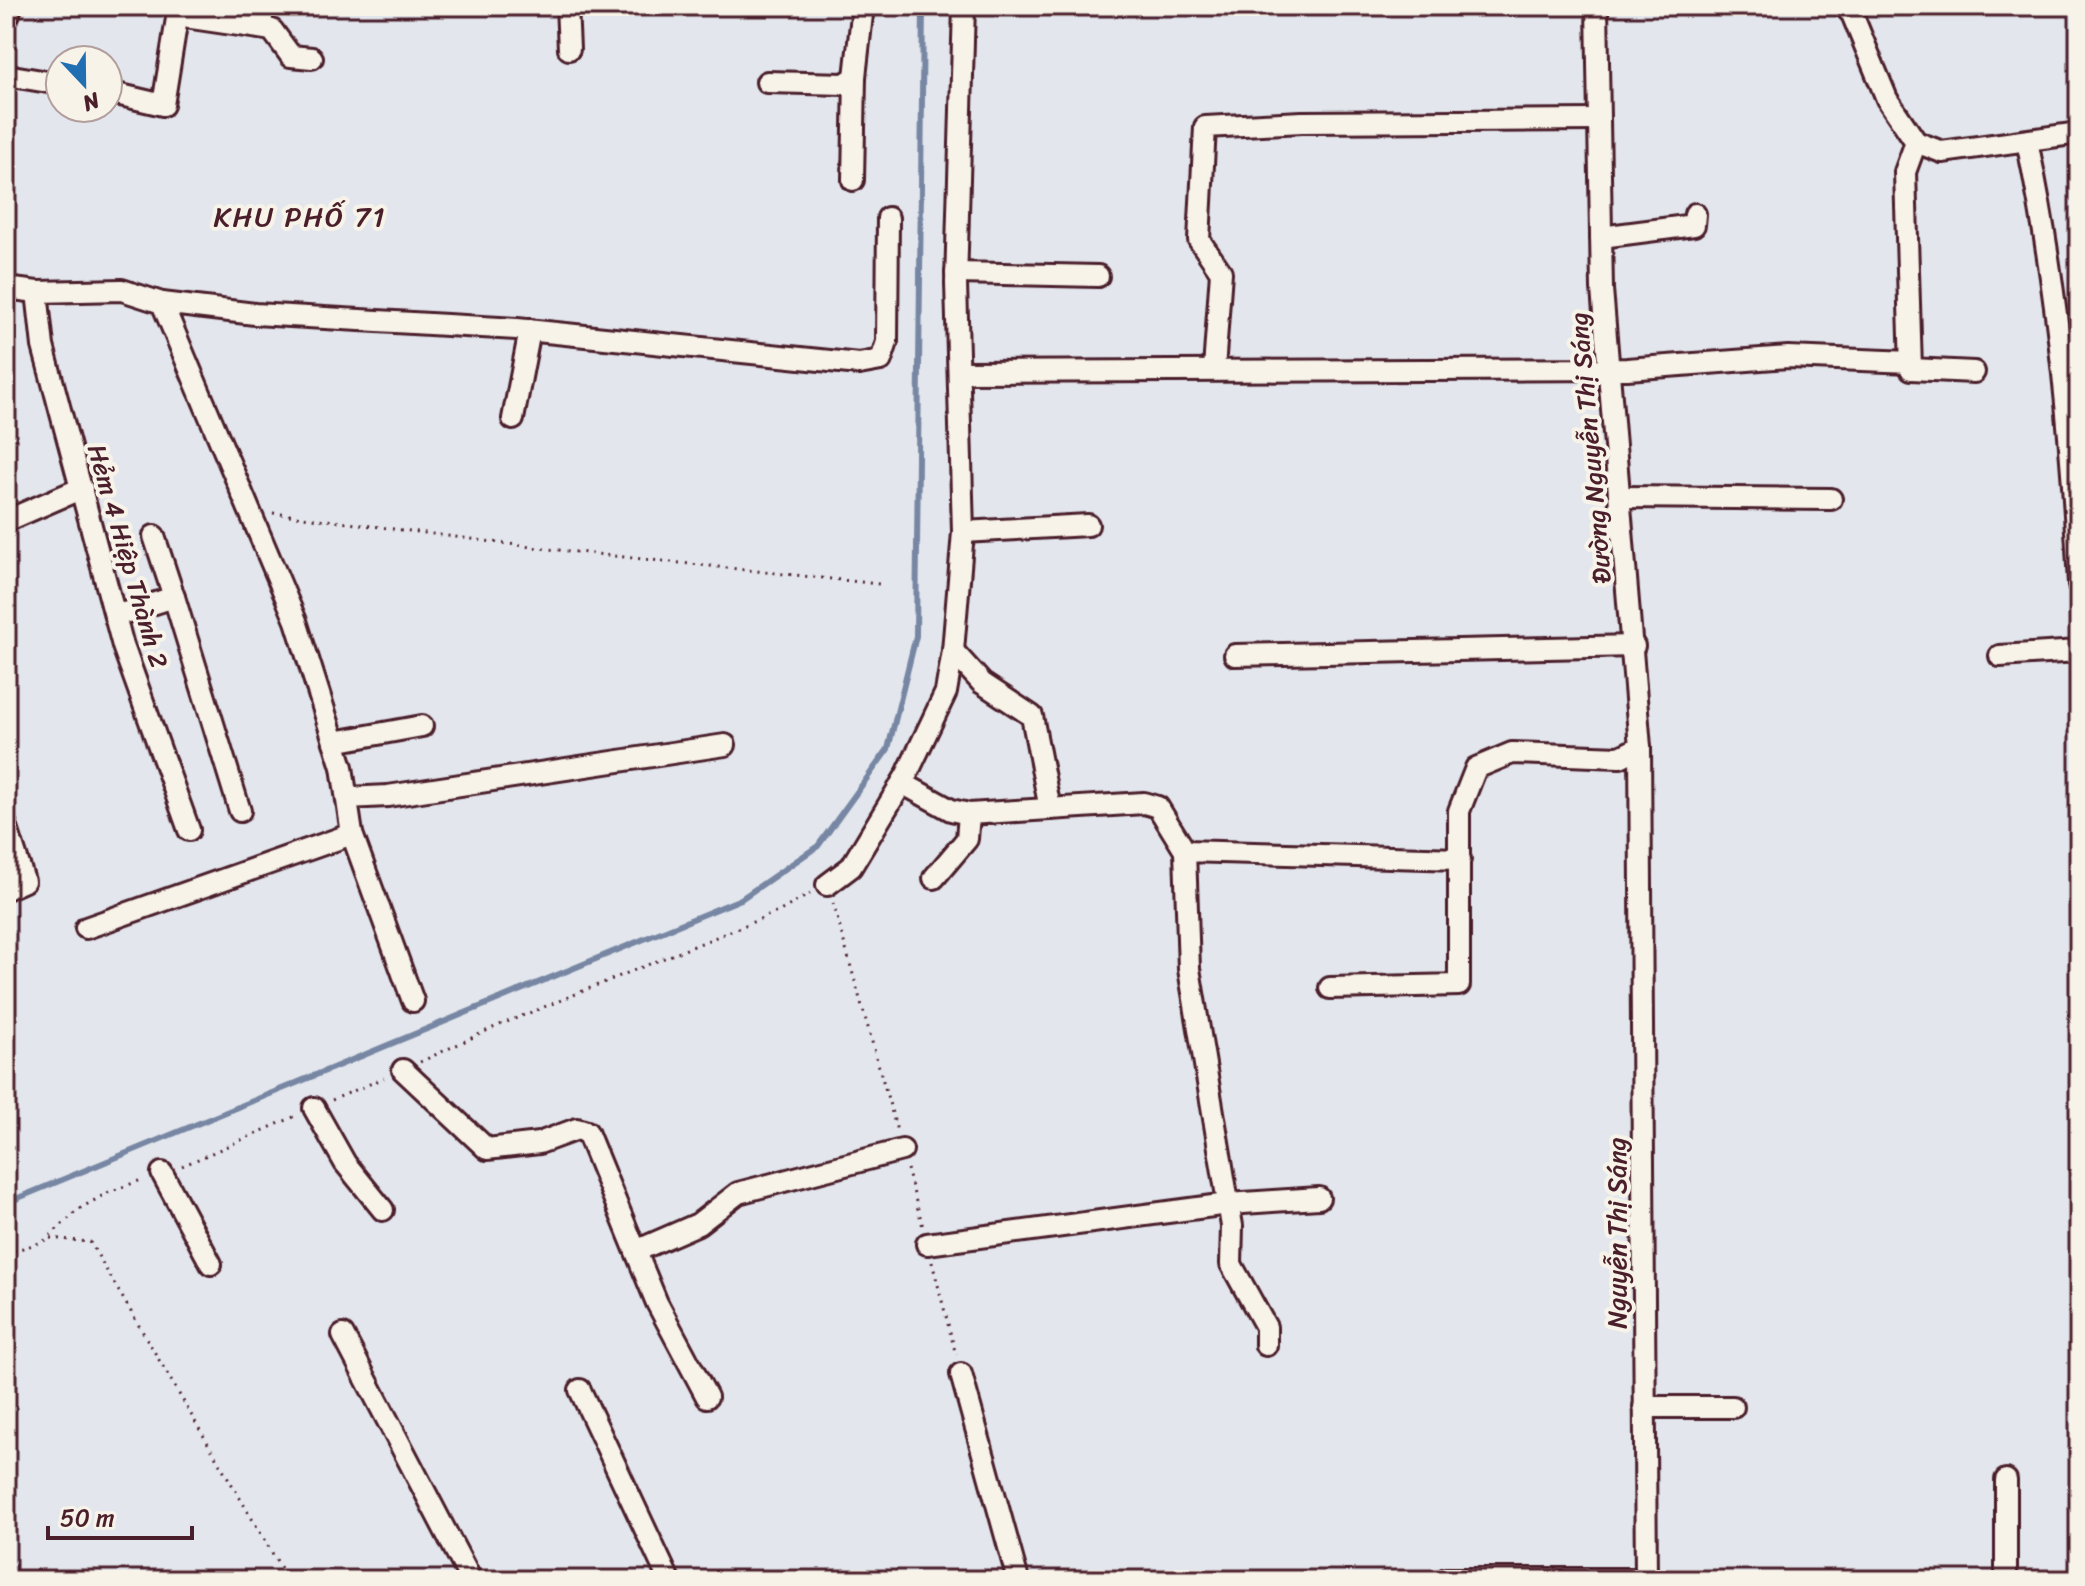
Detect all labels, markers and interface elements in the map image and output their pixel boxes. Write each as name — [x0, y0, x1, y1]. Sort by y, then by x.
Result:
north arrow — [44, 44, 124, 124]
text: N — [76, 81, 107, 123]
district label: KHU PHỐ 71 — [214, 192, 386, 241]
street label: Đường Nguyễn Thị Sáng — [1555, 310, 1625, 586]
street label: Hẻm 4 Hiệp Thành 2 — [74, 438, 182, 674]
street label: Nguyễn Thị Sáng — [1594, 1137, 1640, 1329]
scale bar — [48, 1490, 192, 1540]
text: 50 m — [60, 1497, 115, 1539]

